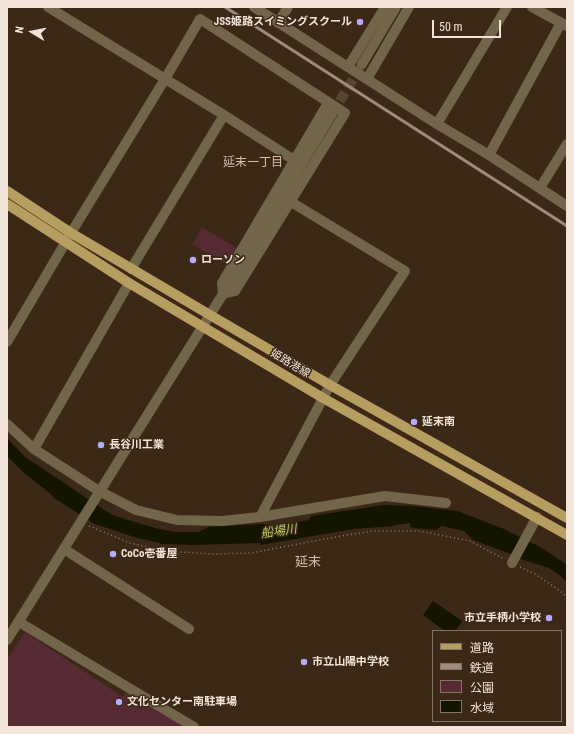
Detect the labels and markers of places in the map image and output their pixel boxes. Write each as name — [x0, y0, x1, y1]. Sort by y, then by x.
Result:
place label: JSS姫路スイミングスクール — [214, 15, 352, 29]
marker: JSS姫路スイミングスクール — [355, 17, 365, 27]
place label: ローソン — [201, 253, 245, 267]
marker: ローソン — [188, 255, 198, 265]
place label: 延末南 — [422, 415, 455, 429]
marker: 延末南 — [409, 417, 419, 427]
place label: 長谷川工業 — [109, 438, 164, 452]
marker: 長谷川工業 — [96, 440, 106, 450]
place label: CoCo壱番屋 — [121, 547, 177, 561]
marker: CoCo壱番屋 — [108, 549, 118, 559]
place label: 市立手柄小学校 — [464, 611, 541, 625]
marker: 市立手柄小学校 — [544, 613, 554, 623]
place label: 市立山陽中学校 — [312, 655, 389, 669]
marker: 市立山陽中学校 — [299, 657, 309, 667]
place label: 文化センター南駐車場 — [127, 695, 237, 709]
marker: 文化センター南駐車場 — [114, 697, 124, 707]

